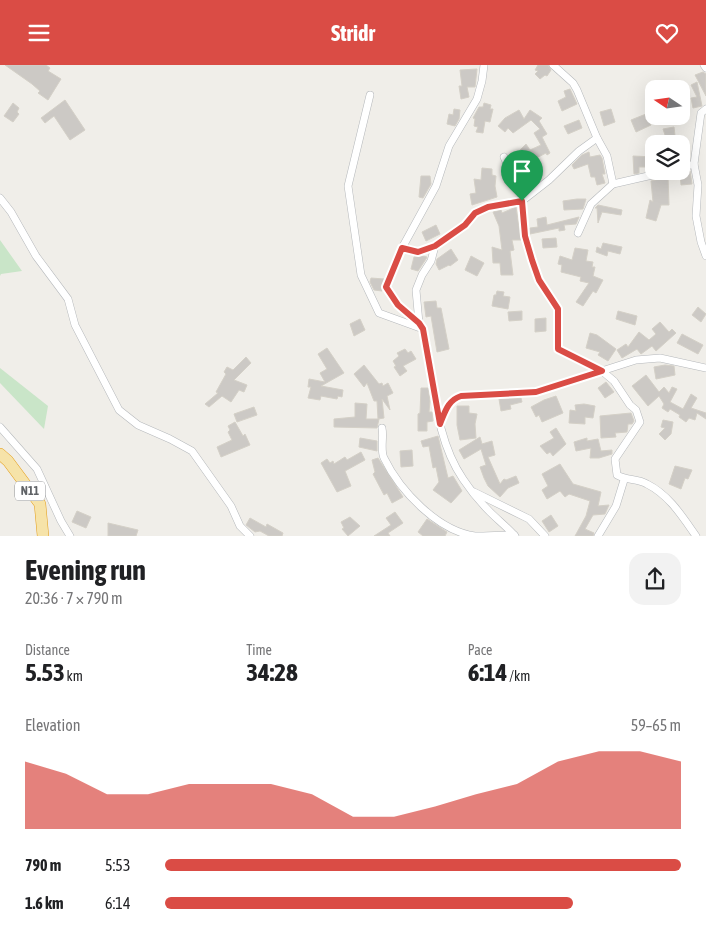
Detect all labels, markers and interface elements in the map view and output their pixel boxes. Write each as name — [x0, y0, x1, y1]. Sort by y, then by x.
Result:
icon: menu — [25, 19, 53, 47]
icon: heart — [653, 19, 681, 47]
text: Stridr — [331, 20, 375, 46]
north arrow — [645, 80, 690, 125]
map controls — [645, 80, 690, 180]
button: layers — [645, 135, 690, 180]
pin — [501, 150, 543, 201]
icon: arrive — [508, 157, 536, 185]
road number: N11 — [15, 481, 45, 501]
button: share — [629, 553, 681, 605]
text: Evening run — [25, 554, 146, 586]
text: 20:36 · 7 × 790 m — [25, 589, 123, 607]
text: Distance — [25, 642, 70, 658]
text: Time — [246, 642, 272, 658]
text: Pace — [468, 642, 492, 658]
text: 5.53 — [25, 658, 65, 686]
text: 34:28 — [246, 658, 298, 686]
text: 6:14 — [468, 658, 507, 686]
text: km — [65, 668, 83, 684]
text: /km — [507, 668, 530, 684]
text: Elevation — [25, 716, 80, 734]
text: 59–65 m — [631, 716, 681, 734]
text: 790 m — [25, 856, 61, 874]
text: 5:53 — [105, 856, 130, 874]
text: 1.6 km — [25, 894, 64, 912]
text: 6:14 — [105, 894, 130, 912]

